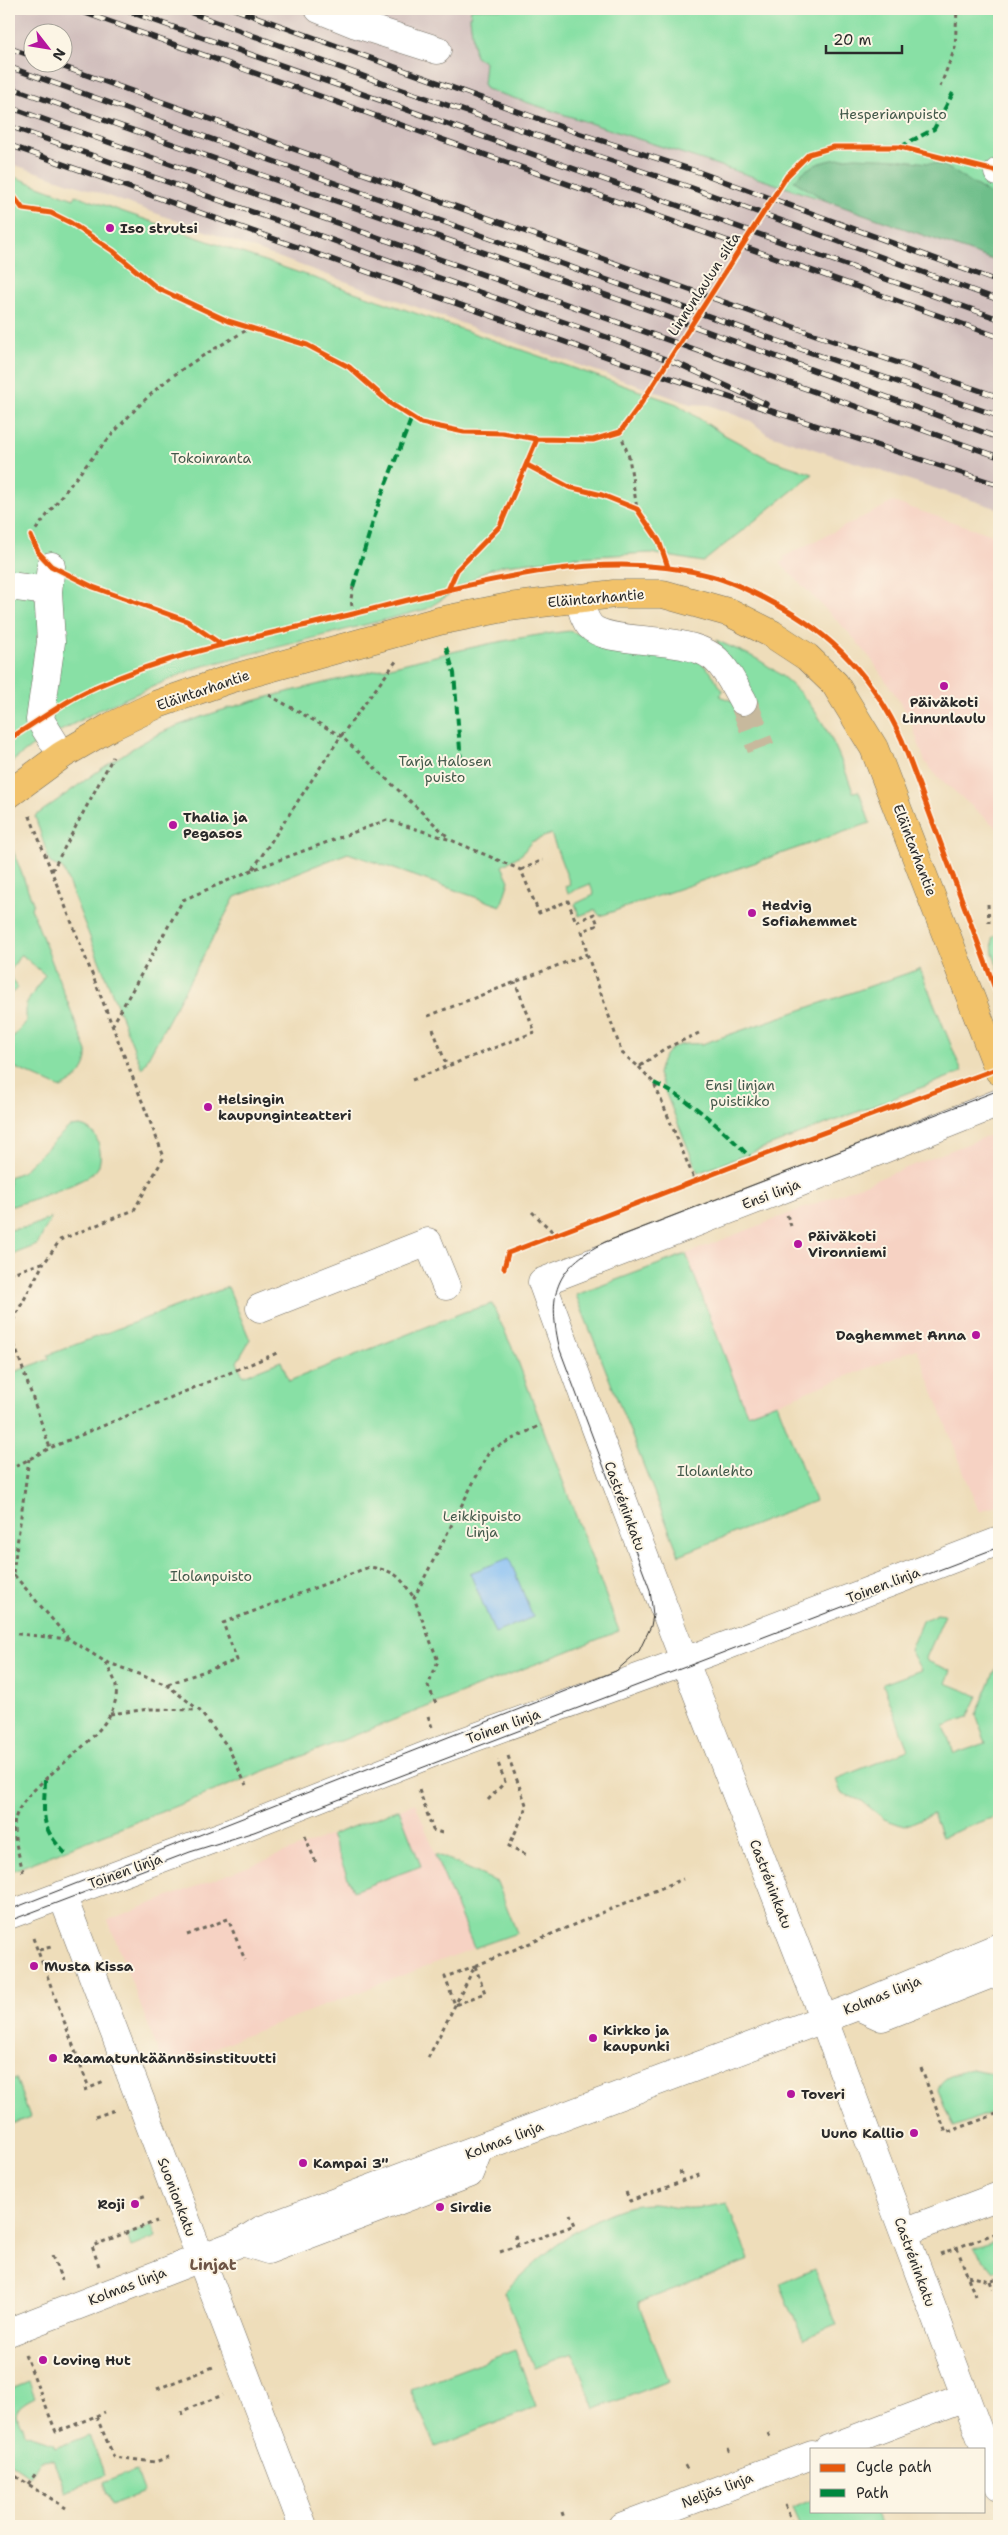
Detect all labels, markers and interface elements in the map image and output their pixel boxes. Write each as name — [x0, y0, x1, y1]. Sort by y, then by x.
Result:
north arrow — [22, 22, 72, 72]
scale bar — [826, 22, 902, 54]
text: 20 m — [833, 30, 872, 50]
text: N — [49, 45, 70, 64]
park label: Hesperianpuisto — [839, 105, 947, 123]
place label: Iso strutsi — [120, 219, 198, 237]
marker: Iso strutsi — [104, 222, 116, 234]
street label: Linnunlaulun silta — [664, 229, 744, 339]
park label: Tokoinranta — [171, 449, 252, 467]
street label: Eläintarhantie — [547, 585, 645, 611]
street label: Eläintarhantie — [154, 666, 252, 714]
marker: Päiväkoti Linnunlaulu — [938, 680, 950, 692]
place label: Päiväkoti Linnunlaulu — [902, 693, 986, 727]
park label: Tarja Halosen puisto — [398, 752, 492, 786]
street label: Eläintarhantie — [889, 801, 941, 899]
place label: Thalia ja Pegasos — [183, 808, 248, 842]
marker: Thalia ja Pegasos — [167, 819, 179, 831]
place label: Hedvig Sofiahemmet — [762, 896, 857, 930]
marker: Hedvig Sofiahemmet — [746, 907, 758, 919]
park label: Ensi linjan puistikko — [705, 1076, 775, 1110]
place label: Helsingin kaupunginteatteri — [218, 1090, 351, 1124]
marker: Helsingin kaupunginteatteri — [202, 1101, 214, 1113]
street label: Ensi linja — [739, 1175, 803, 1213]
place label: Päiväkoti Vironniemi — [808, 1227, 886, 1261]
marker: Päiväkoti Vironniemi — [792, 1238, 804, 1250]
place label: Daghemmet Anna — [836, 1326, 966, 1344]
marker: Daghemmet Anna — [970, 1329, 982, 1341]
street label: Castréninkatu — [600, 1459, 650, 1553]
park label: Ilolanlehto — [677, 1462, 753, 1480]
park label: Leikkipuisto Linja — [443, 1507, 521, 1541]
street label: Toinen linja — [844, 1563, 923, 1607]
park label: Ilolanpuisto — [170, 1567, 252, 1585]
street label: Toinen linja — [464, 1704, 543, 1748]
street label: Castréninkatu — [746, 1837, 796, 1931]
street label: Toinen linja — [86, 1849, 165, 1893]
place label: Musta Kissa — [44, 1957, 134, 1975]
marker: Musta Kissa — [28, 1960, 40, 1972]
street label: Kolmas linja — [841, 1971, 924, 2019]
place label: Kirkko ja kaupunki — [603, 2021, 670, 2055]
marker: Kirkko ja kaupunki — [587, 2032, 599, 2044]
place label: Raamatunkäännösinstituutti — [63, 2049, 276, 2067]
marker: Raamatunkäännösinstituutti — [47, 2052, 59, 2064]
place label: Toveri — [801, 2085, 845, 2103]
marker: Toveri — [785, 2088, 797, 2100]
street label: Kolmas linja — [462, 2117, 546, 2163]
place label: Uuno Kallio — [821, 2124, 904, 2142]
marker: Uuno Kallio — [908, 2127, 920, 2139]
place label: Kampai 3" — [313, 2154, 389, 2172]
street label: Suonionkatu — [154, 2155, 200, 2239]
marker: Kampai 3" — [297, 2157, 309, 2169]
place label: Roji — [98, 2195, 125, 2213]
marker: Roji — [129, 2198, 141, 2210]
place label: Sirdie — [450, 2198, 492, 2216]
marker: Sirdie — [434, 2201, 446, 2213]
street label: Castréninkatu — [890, 2215, 940, 2309]
district label: Linjat — [189, 2254, 237, 2275]
street label: Kolmas linja — [85, 2263, 169, 2309]
place label: Loving Hut — [53, 2351, 131, 2369]
marker: Loving Hut — [37, 2354, 49, 2366]
legend — [810, 2448, 986, 2512]
text: Cycle path — [856, 2457, 932, 2477]
street label: Neljäs linja — [679, 2468, 756, 2512]
text: Path — [856, 2483, 889, 2503]

